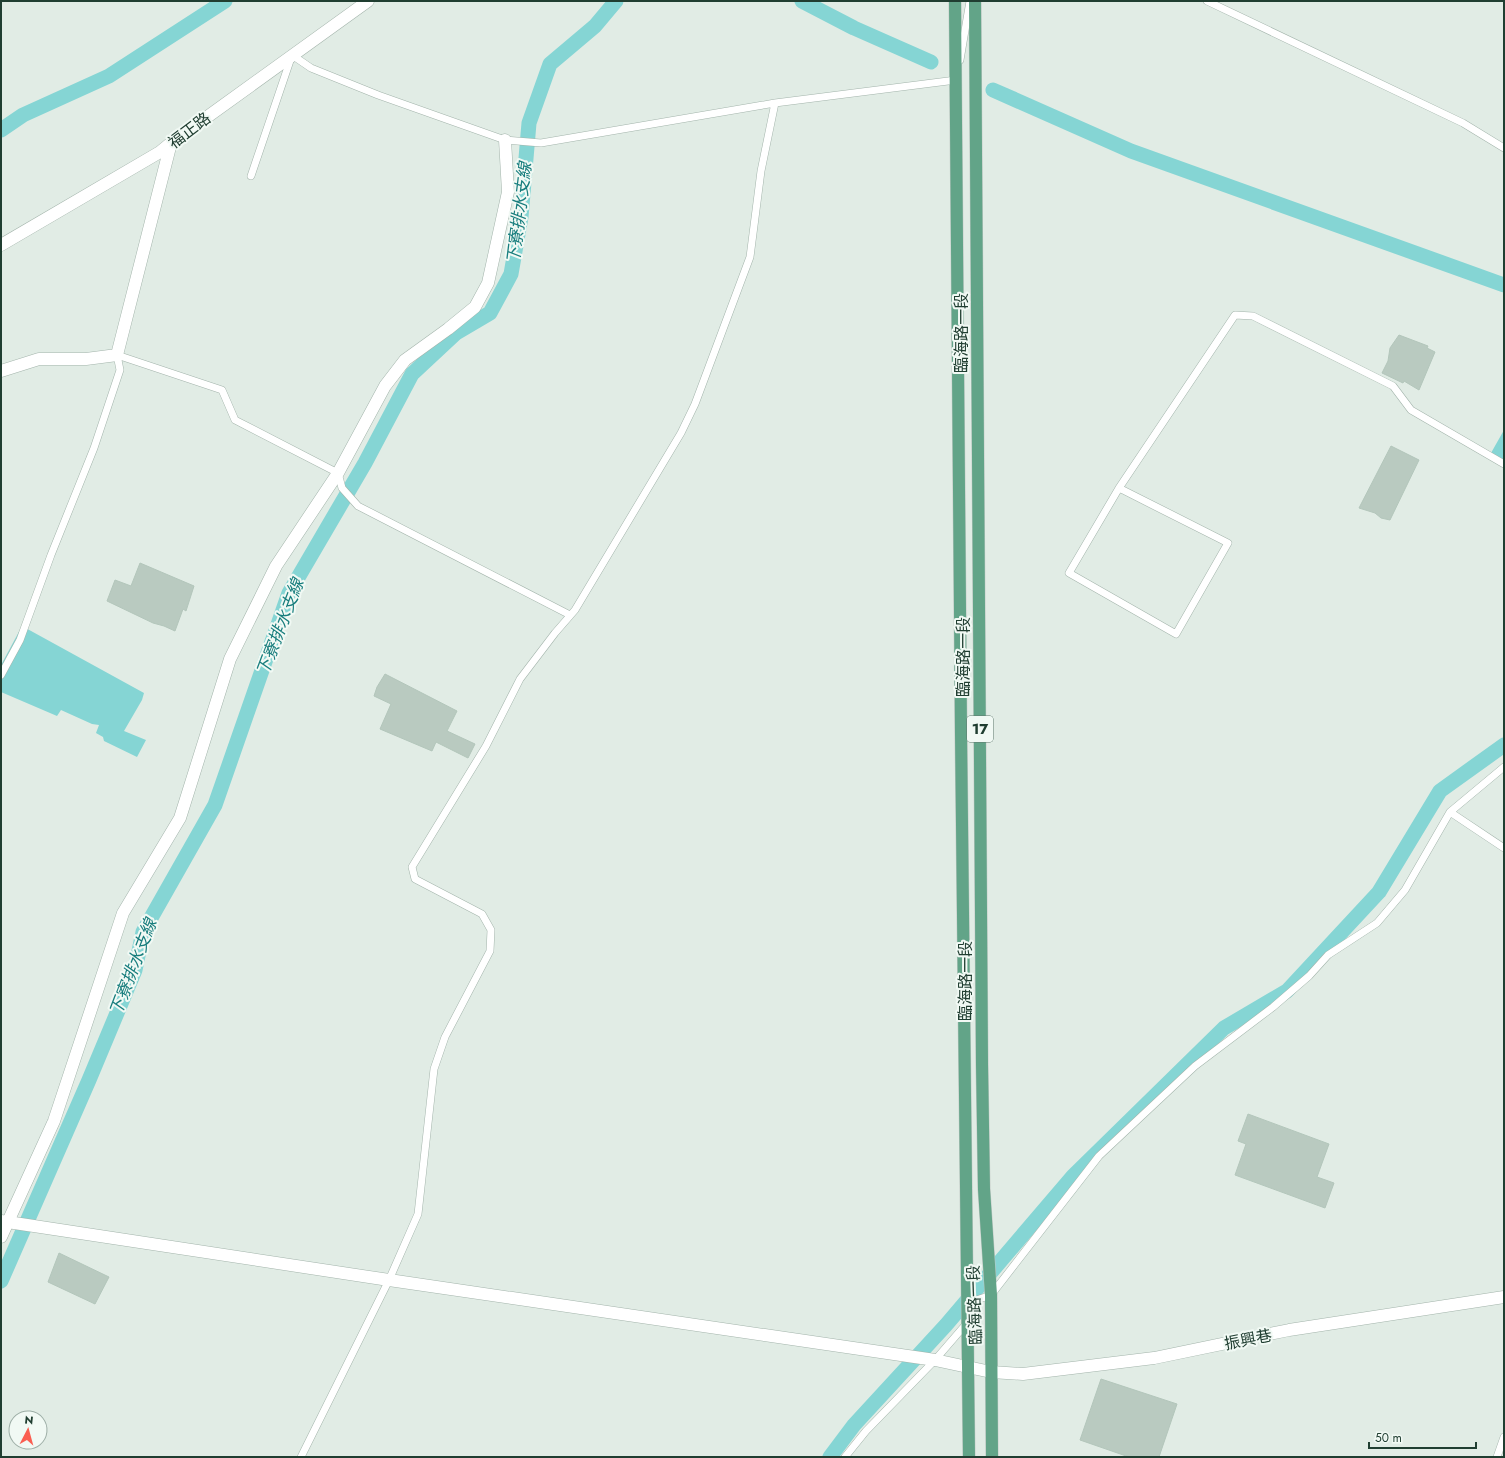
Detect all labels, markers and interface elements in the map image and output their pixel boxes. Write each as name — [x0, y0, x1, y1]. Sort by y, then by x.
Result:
street label: 福正路 — [163, 107, 215, 154]
water label: 下寮排水支線 — [501, 159, 537, 265]
street label: 臨海路一段 — [950, 293, 973, 373]
water label: 下寮排水支線 — [251, 573, 310, 679]
street label: 臨海路一段 — [952, 617, 975, 697]
road number: 17 — [967, 716, 993, 742]
water label: 下寮排水支線 — [104, 913, 163, 1019]
street label: 臨海路一段 — [954, 941, 977, 1021]
street label: 臨海路一段 — [962, 1265, 987, 1345]
street label: 振興巷 — [1222, 1324, 1274, 1355]
north arrow — [8, 1410, 48, 1450]
text: N — [24, 1412, 34, 1428]
scale bar — [1369, 1424, 1476, 1450]
text: 50 m — [1375, 1429, 1402, 1447]

